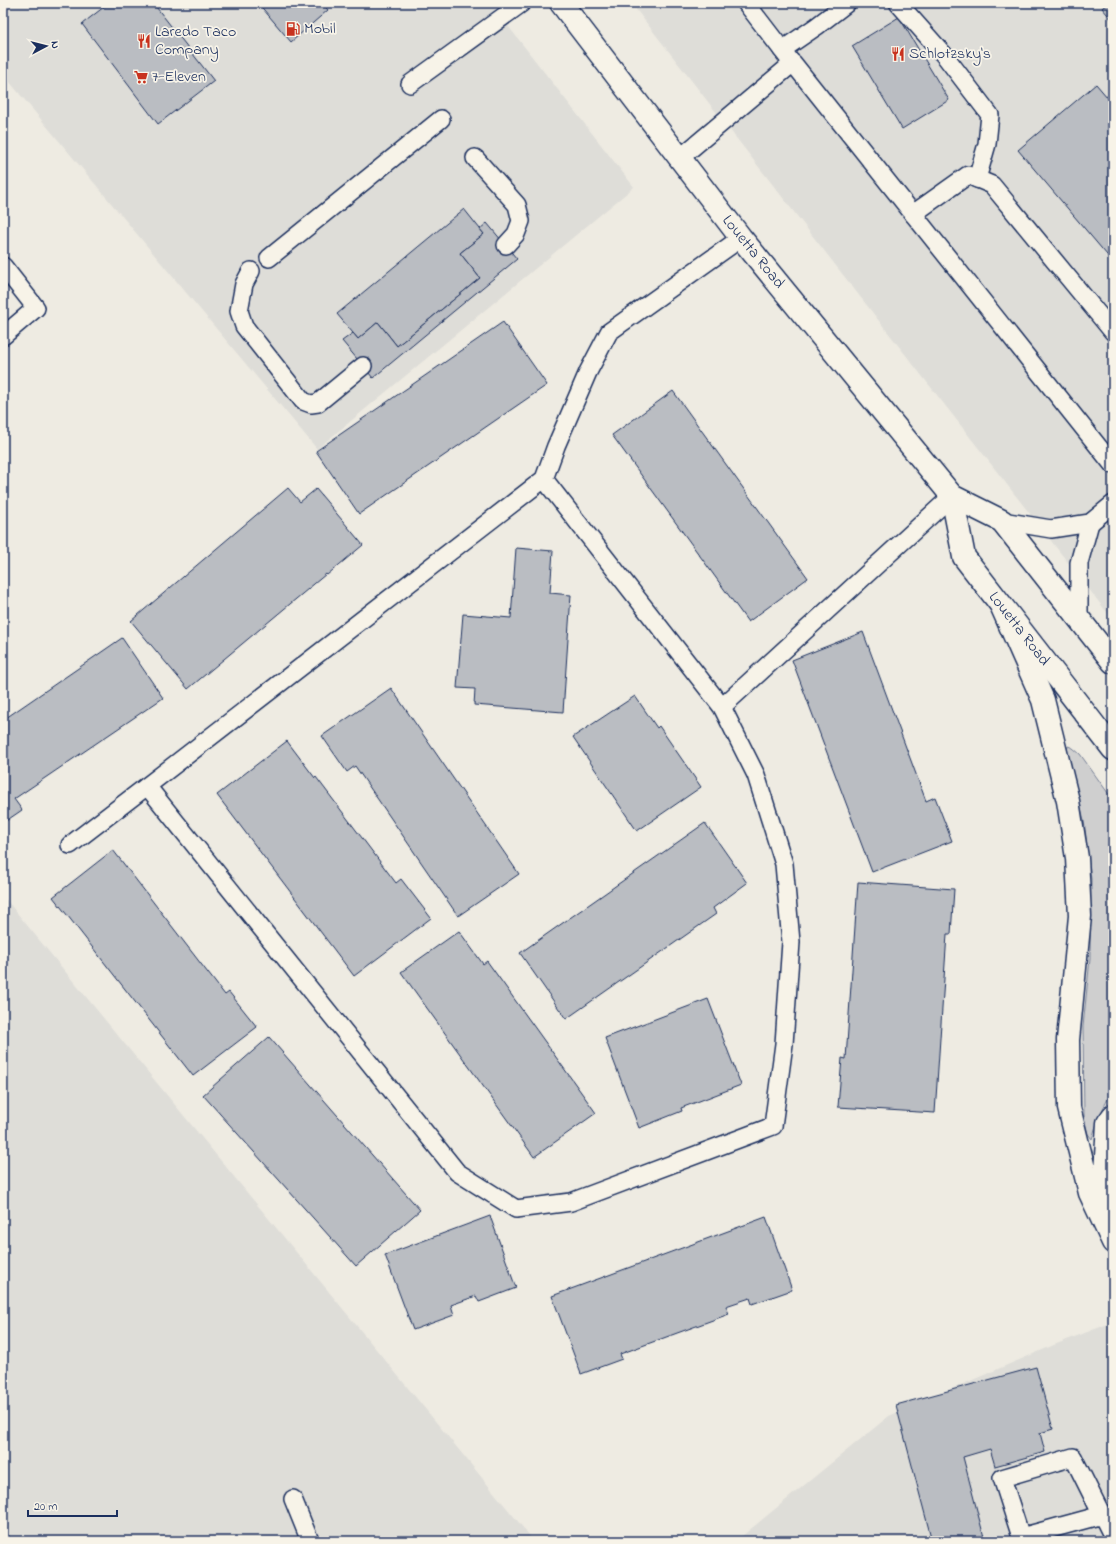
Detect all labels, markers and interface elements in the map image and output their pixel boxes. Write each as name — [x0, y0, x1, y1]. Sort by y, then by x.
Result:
place label: Mobil — [304, 17, 336, 41]
place label: Laredo Taco Company — [155, 20, 236, 62]
fuel station icon: Mobil — [285, 21, 301, 37]
north arrow — [26, 26, 66, 66]
restaurant icon: Laredo Taco Company — [136, 33, 152, 49]
text: N — [47, 40, 63, 50]
place label: Schlotzsky's — [909, 42, 991, 66]
restaurant icon: Schlotzsky's — [890, 46, 906, 62]
place label: 7-Eleven — [152, 65, 206, 89]
supermarket icon: 7-Eleven — [133, 69, 149, 85]
street label: Louetta Road — [716, 210, 790, 294]
street label: Louetta Road — [982, 587, 1056, 671]
scale bar — [28, 1492, 117, 1518]
text: 20 m — [34, 1498, 57, 1516]

